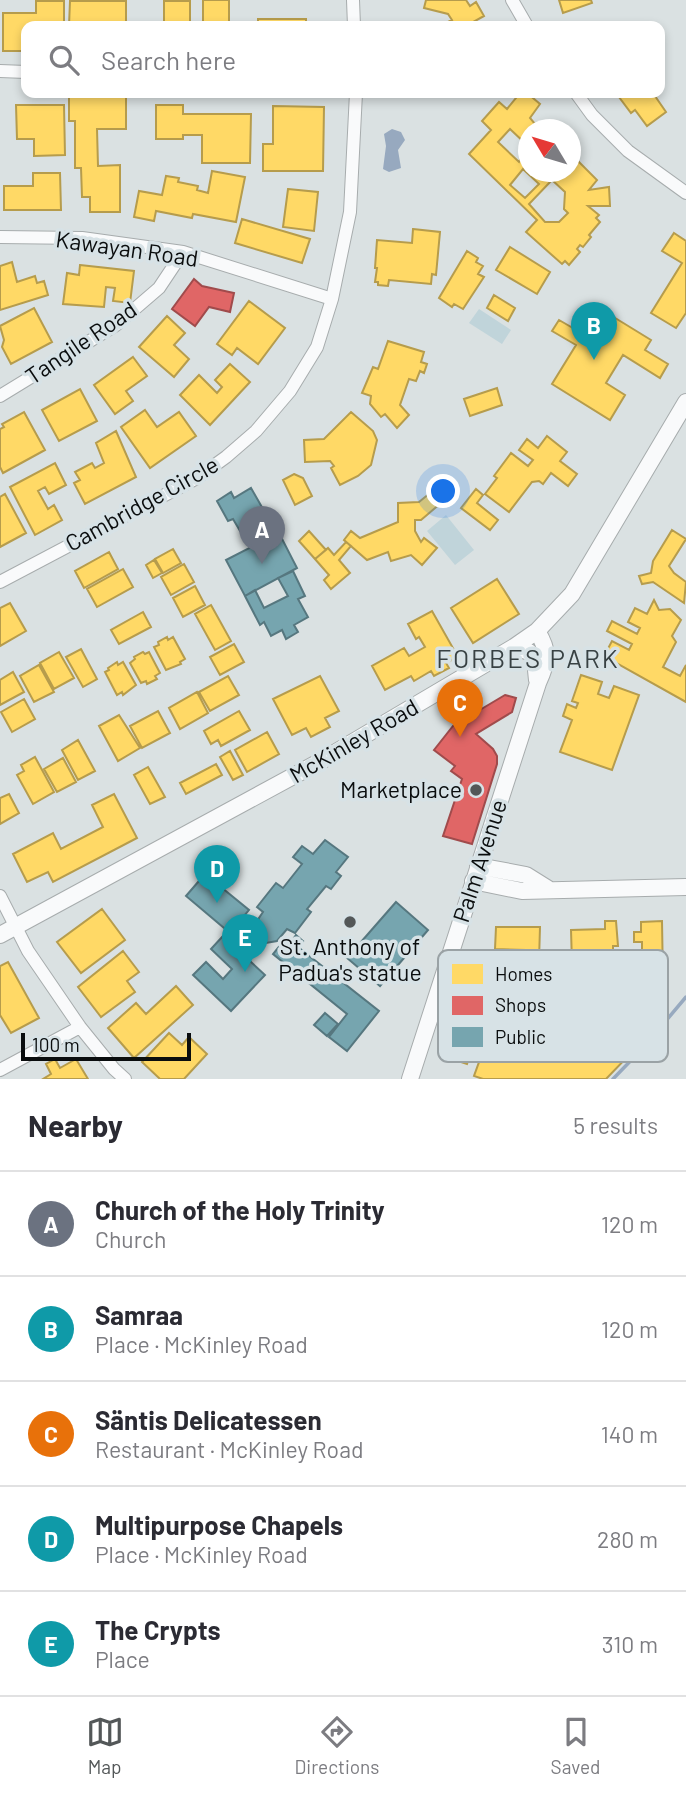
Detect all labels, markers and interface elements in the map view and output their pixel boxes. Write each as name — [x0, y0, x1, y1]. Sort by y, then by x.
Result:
search box — [21, 21, 665, 98]
icon: search — [45, 41, 83, 79]
text: Search here — [101, 44, 236, 75]
north arrow — [518, 119, 581, 182]
street label: Kawayan Road — [54, 224, 200, 272]
street label: Tangile Road — [20, 295, 141, 390]
pin: B — [571, 302, 617, 360]
street label: Cambridge Circle — [60, 450, 223, 557]
your location — [426, 474, 460, 508]
pin: A — [239, 506, 285, 564]
district label: FORBES PARK — [436, 642, 620, 673]
pin: C — [437, 679, 483, 737]
street label: McKinley Road — [284, 692, 423, 788]
place label: Marketplace — [340, 775, 462, 803]
marker: Marketplace — [468, 782, 484, 798]
street label: Palm Avenue — [446, 796, 512, 926]
pin: D — [194, 845, 240, 903]
pin: E — [222, 914, 268, 972]
marker: St. Anthony of Padua's statue — [342, 914, 358, 930]
place label: St. Anthony of Padua's statue — [278, 932, 422, 986]
legend — [438, 950, 668, 1062]
text: Homes — [495, 962, 552, 985]
text: Shops — [495, 993, 546, 1016]
text: Public — [495, 1025, 546, 1048]
scale bar — [21, 1030, 191, 1062]
text: 100 m — [32, 1033, 80, 1056]
text: Nearby — [28, 1107, 123, 1143]
text: 5 results — [573, 1111, 658, 1139]
text: Church of the Holy Trinity — [95, 1194, 385, 1225]
text: A — [43, 1210, 59, 1238]
text: 120 m — [601, 1210, 658, 1238]
text: Church — [95, 1225, 166, 1253]
text: Samraa — [95, 1299, 183, 1330]
text: B — [44, 1315, 58, 1343]
text: 120 m — [601, 1315, 658, 1343]
text: Place · McKinley Road — [95, 1330, 308, 1358]
text: Säntis Delicatessen — [95, 1404, 322, 1435]
text: C — [44, 1420, 58, 1448]
text: 140 m — [601, 1420, 658, 1448]
text: Restaurant · McKinley Road — [95, 1435, 363, 1463]
text: Multipurpose Chapels — [95, 1509, 343, 1540]
text: D — [44, 1525, 58, 1553]
text: 280 m — [597, 1525, 658, 1553]
text: Place · McKinley Road — [95, 1540, 308, 1568]
text: The Crypts — [95, 1614, 221, 1645]
text: E — [44, 1630, 58, 1658]
text: 310 m — [602, 1630, 658, 1658]
text: Place — [95, 1645, 150, 1673]
tab: Map — [86, 1713, 124, 1778]
tab: Directions — [295, 1713, 380, 1778]
tab: Saved — [551, 1713, 600, 1778]

